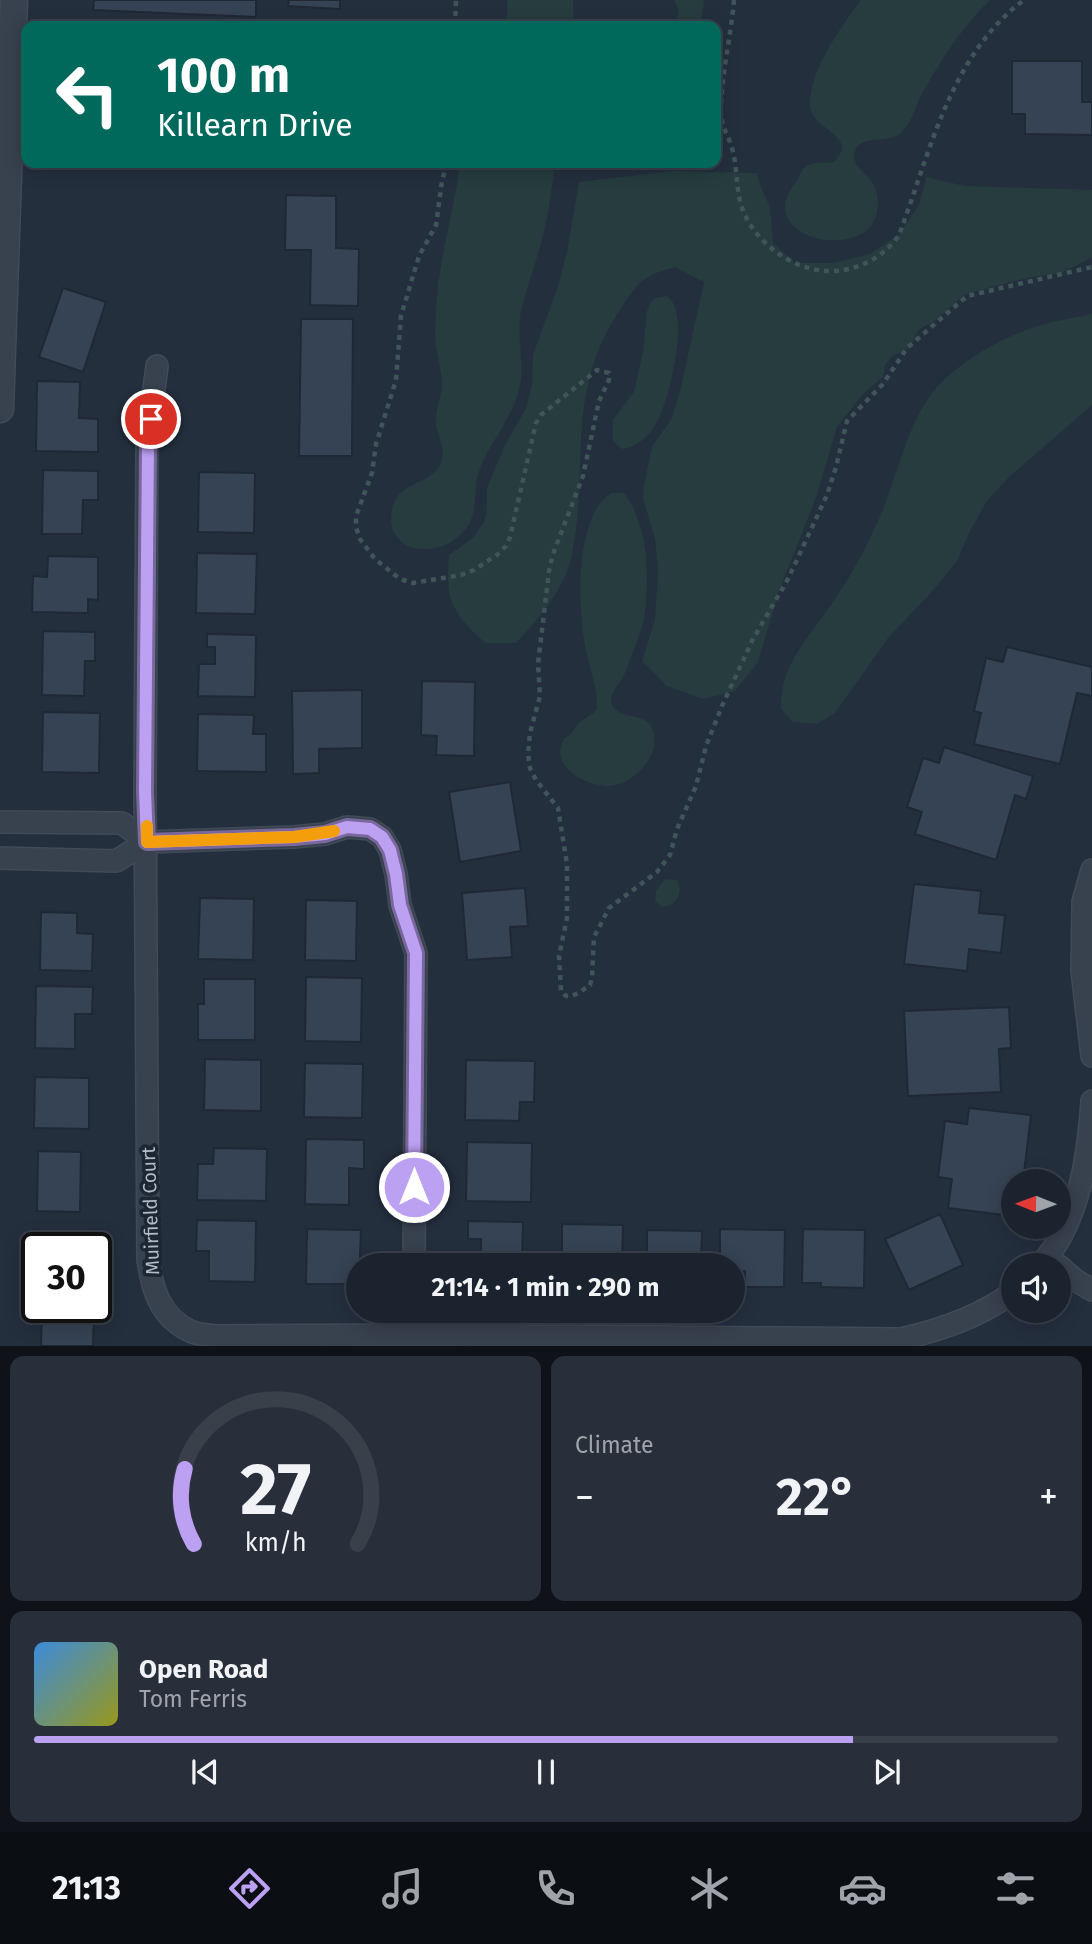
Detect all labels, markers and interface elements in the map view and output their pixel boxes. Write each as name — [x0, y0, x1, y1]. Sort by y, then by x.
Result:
text: 100 m — [157, 46, 290, 105]
icon: left — [42, 49, 133, 140]
text: Killearn Drive — [157, 106, 353, 144]
pin — [121, 389, 181, 449]
icon: arrive — [132, 400, 170, 438]
street label: Muirfield Court — [137, 1146, 164, 1275]
position arrow — [377, 1150, 451, 1224]
north arrow — [1001, 1169, 1071, 1239]
map controls — [1001, 1169, 1071, 1323]
speed limit sign: 30 — [21, 1232, 112, 1323]
button: sound — [1001, 1253, 1071, 1323]
text: 21:14 · 1 min · 290 m — [432, 1272, 659, 1303]
text: Climate — [575, 1431, 654, 1459]
text: 27 — [240, 1447, 311, 1534]
text: 22° — [776, 1466, 857, 1529]
text: − — [575, 1474, 594, 1520]
text: + — [1039, 1474, 1058, 1520]
text: km/h — [245, 1528, 306, 1558]
text: Open Road — [139, 1654, 268, 1685]
text: Tom Ferris — [139, 1685, 247, 1713]
icon: previous — [186, 1753, 224, 1791]
icon: pause — [527, 1753, 565, 1791]
icon: next — [868, 1753, 906, 1791]
icon: directions — [225, 1864, 274, 1913]
icon: music — [378, 1864, 427, 1913]
icon: phone — [531, 1864, 580, 1913]
icon: climate — [685, 1864, 734, 1913]
icon: car — [838, 1864, 887, 1913]
icon: filters — [991, 1864, 1040, 1913]
text: 21:13 — [52, 1869, 121, 1907]

